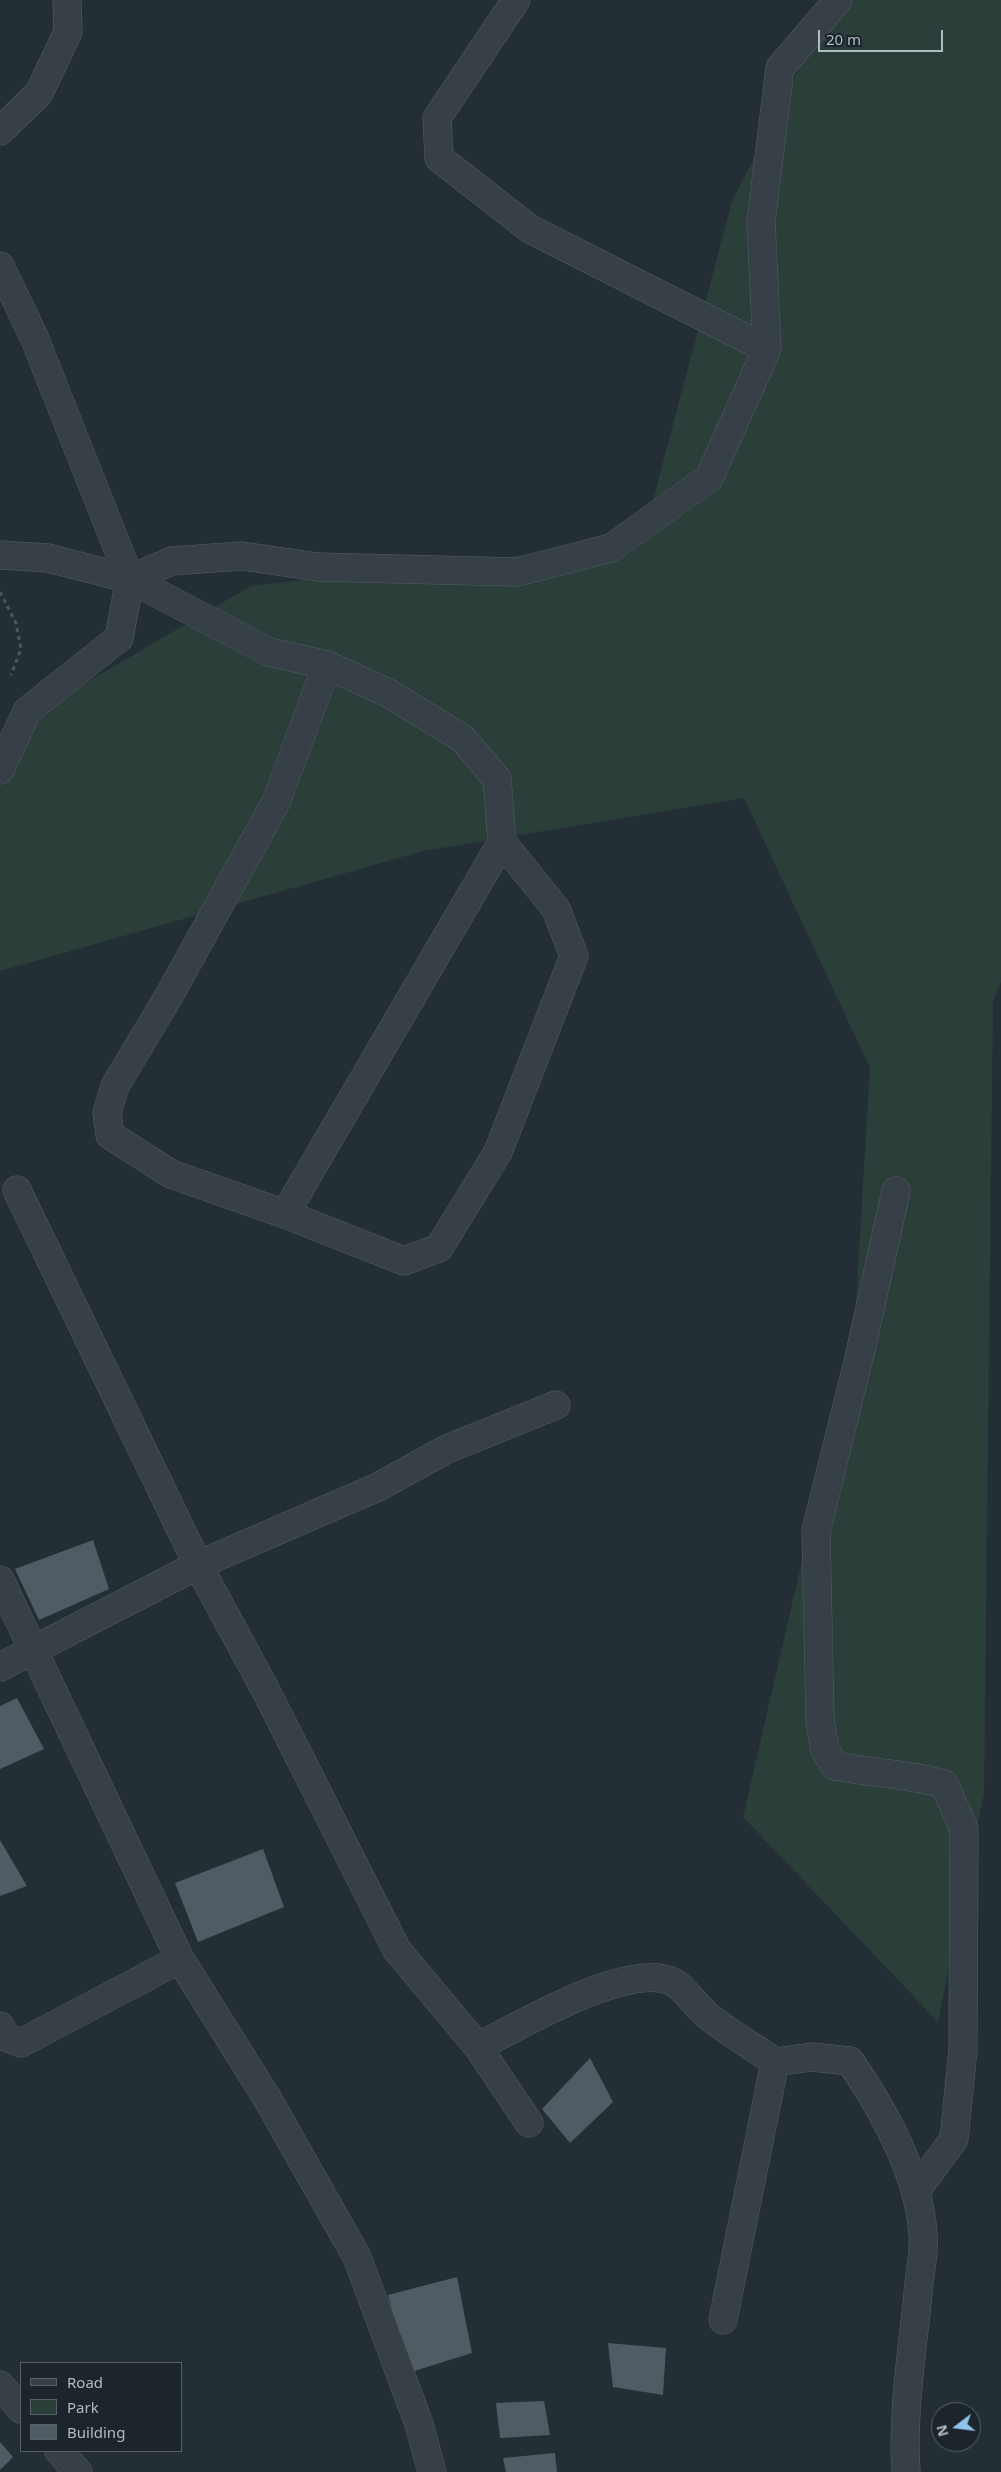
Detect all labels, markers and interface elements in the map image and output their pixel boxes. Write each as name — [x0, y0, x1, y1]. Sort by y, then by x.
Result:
scale bar — [821, 20, 946, 52]
text: 20 m — [826, 29, 861, 49]
legend — [20, 2362, 182, 2452]
text: Road — [67, 2372, 103, 2392]
text: Park — [67, 2397, 99, 2417]
north arrow — [931, 2402, 981, 2452]
text: Building — [67, 2422, 125, 2442]
text: N — [931, 2423, 953, 2439]

